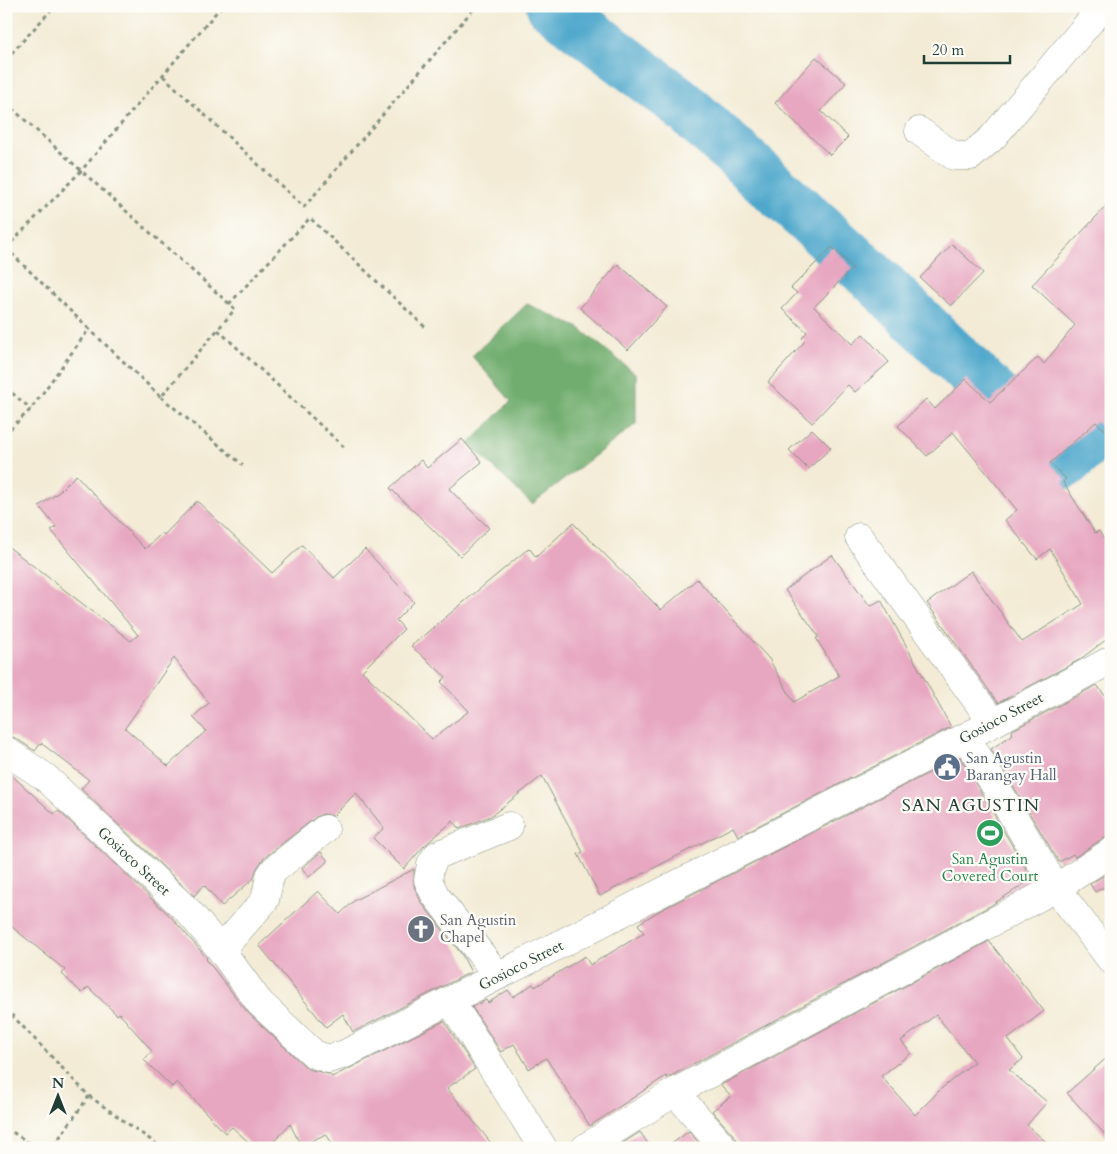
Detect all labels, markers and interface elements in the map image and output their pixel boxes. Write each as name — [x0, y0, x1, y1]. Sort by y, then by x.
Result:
scale bar — [924, 32, 1011, 64]
text: 20 m — [932, 40, 964, 60]
street label: Gosioco Street — [956, 687, 1047, 749]
place label: San Agustin Barangay Hall — [966, 748, 1057, 785]
public building icon: San Agustin Barangay Hall — [932, 752, 962, 782]
district label: SAN AGUSTIN — [902, 793, 1040, 818]
sports icon: San Agustin Covered Court — [975, 818, 1005, 848]
street label: Gosioco Street — [93, 822, 175, 900]
place label: San Agustin Covered Court — [942, 849, 1038, 886]
place label: San Agustin Chapel — [440, 910, 517, 947]
church icon: San Agustin Chapel — [406, 914, 436, 944]
street label: Gosioco Street — [475, 935, 567, 995]
north arrow — [32, 1072, 82, 1122]
text: N — [52, 1074, 64, 1093]

